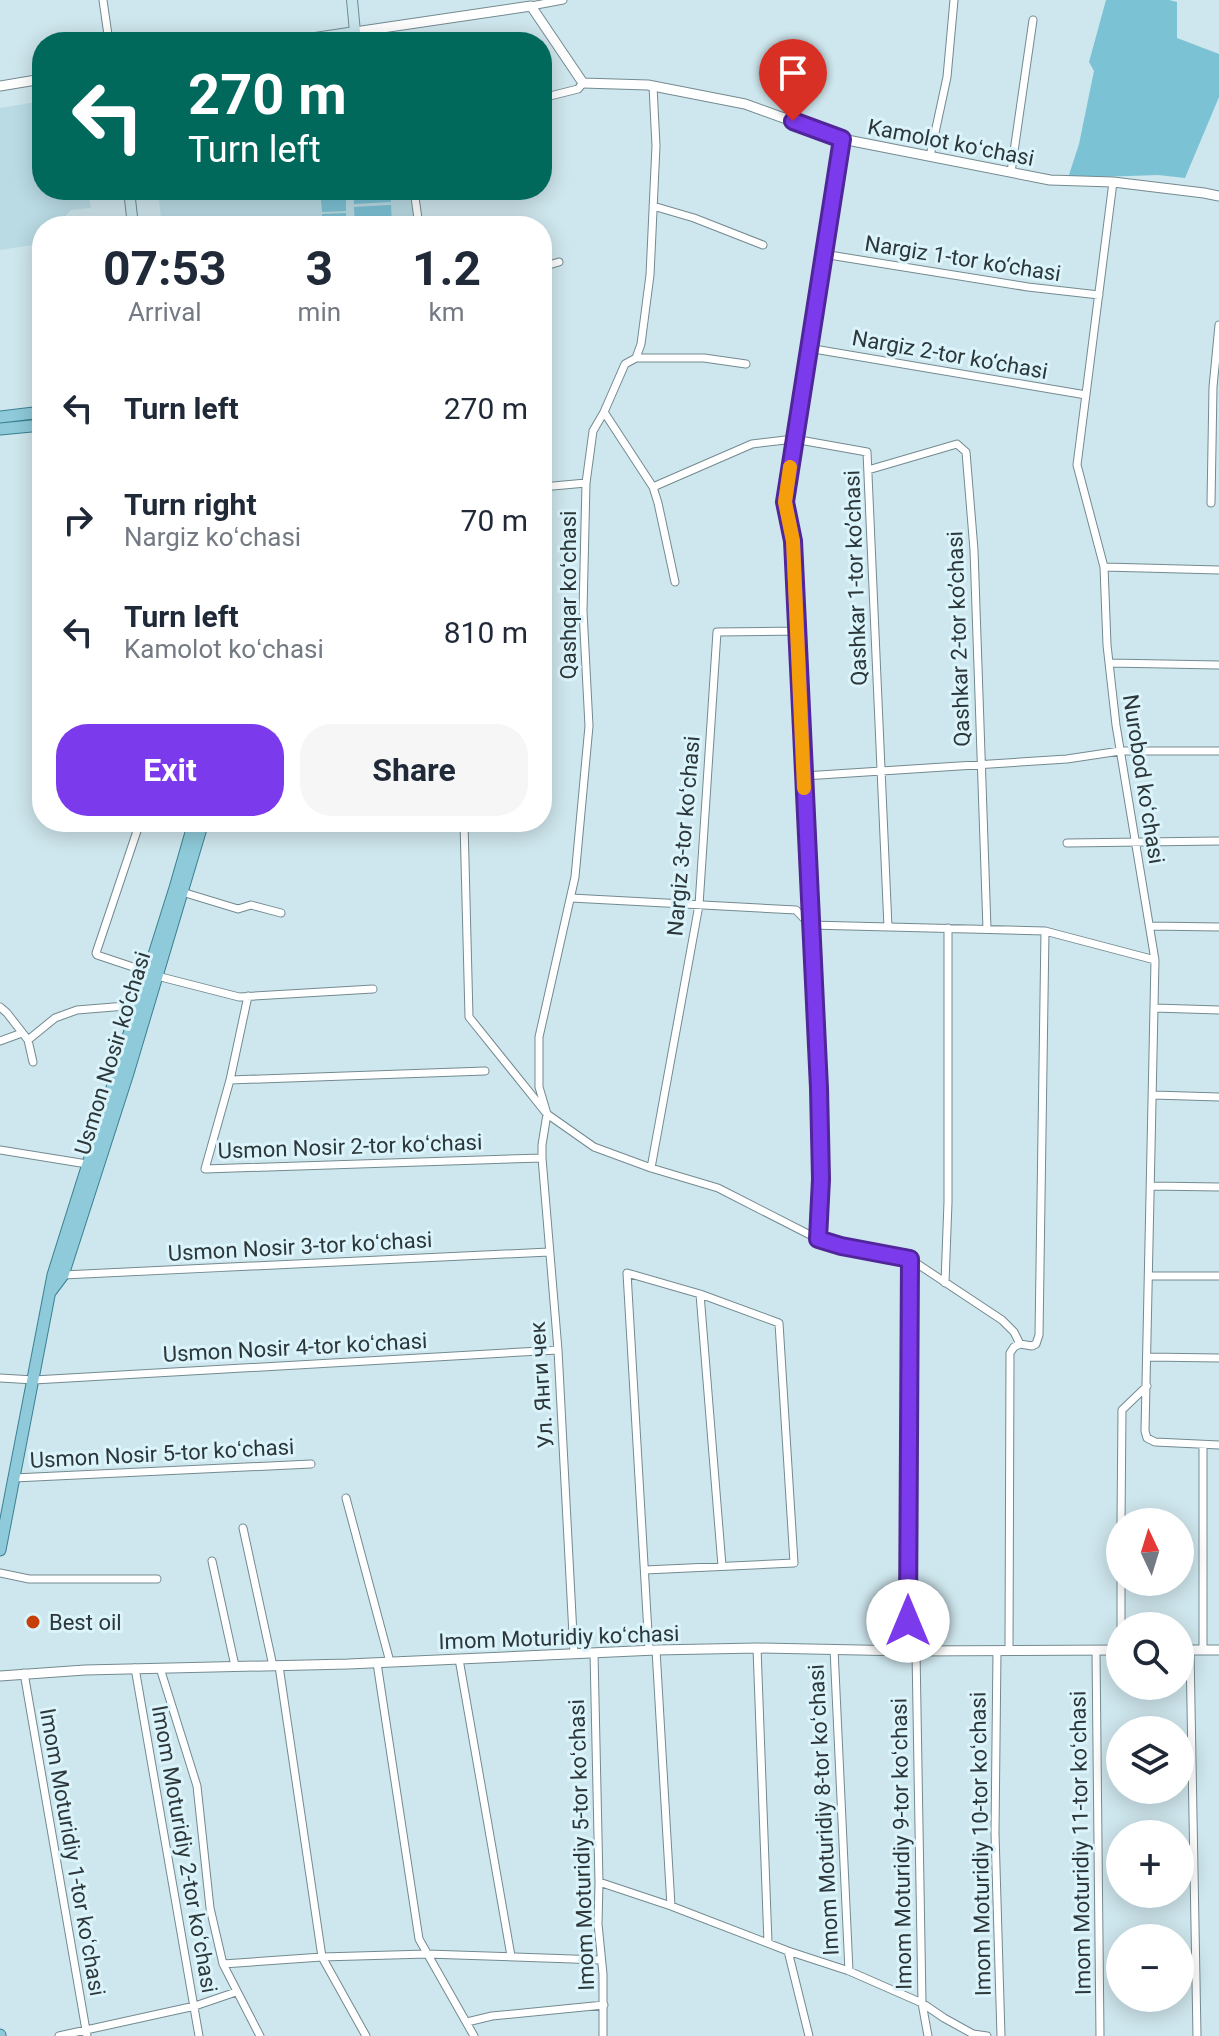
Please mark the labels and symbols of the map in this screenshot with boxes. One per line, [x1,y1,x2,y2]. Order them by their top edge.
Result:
pin [759,39,827,121]
street label: Kamolot koʻchasi [866,114,1036,171]
street label: Nargiz 1-tor ko‘chasi [863,231,1063,286]
street label: Nargiz 2-tor ko‘chasi [850,325,1050,384]
street label: Qashkar 1-tor koʼchasi [839,470,872,686]
street label: Qashqar koʻchasi [556,511,581,679]
street label: Qashkar 2-tor koʼchasi [942,531,975,747]
street label: Nurobod koʻchasi [1118,693,1169,866]
street label: Nargiz 3-tor koʻchasi [662,735,705,937]
street label: Usmon Nosir ko‘chasi [70,948,155,1158]
street label: Usmon Nosir 2-tor koʻchasi [217,1129,483,1164]
street label: Usmon Nosir 3-tor koʻchasi [167,1227,433,1266]
street label: Ул. Янги чек [525,1321,558,1449]
street label: Usmon Nosir 4-tor koʻchasi [162,1328,428,1367]
street label: Usmon Nosir 5-tor koʻchasi [29,1434,295,1473]
north arrow [1106,1508,1194,1596]
position arrow [866,1579,950,1663]
place label: Best oil [49,1610,122,1635]
marker: Best oil [24,1613,42,1631]
street label: Imom Moturidiy koʻchasi [438,1621,680,1654]
street label: Imom Moturidiy 8-tor koʻchasi [803,1664,844,1956]
street label: Imom Moturidiy 11-tor koʻchasi [1065,1691,1096,1995]
street label: Imom Moturidiy 10-tor koʻchasi [965,1692,996,1996]
street label: Imom Moturidiy 9-tor koʻchasi [886,1698,917,1990]
street label: Imom Moturidiy 5-tor koʻchasi [564,1699,599,1991]
street label: Imom Moturidiy 2-tor koʻchasi [147,1703,222,1995]
street label: Imom Moturidiy 1-tor koʻchasi [35,1706,110,1998]

